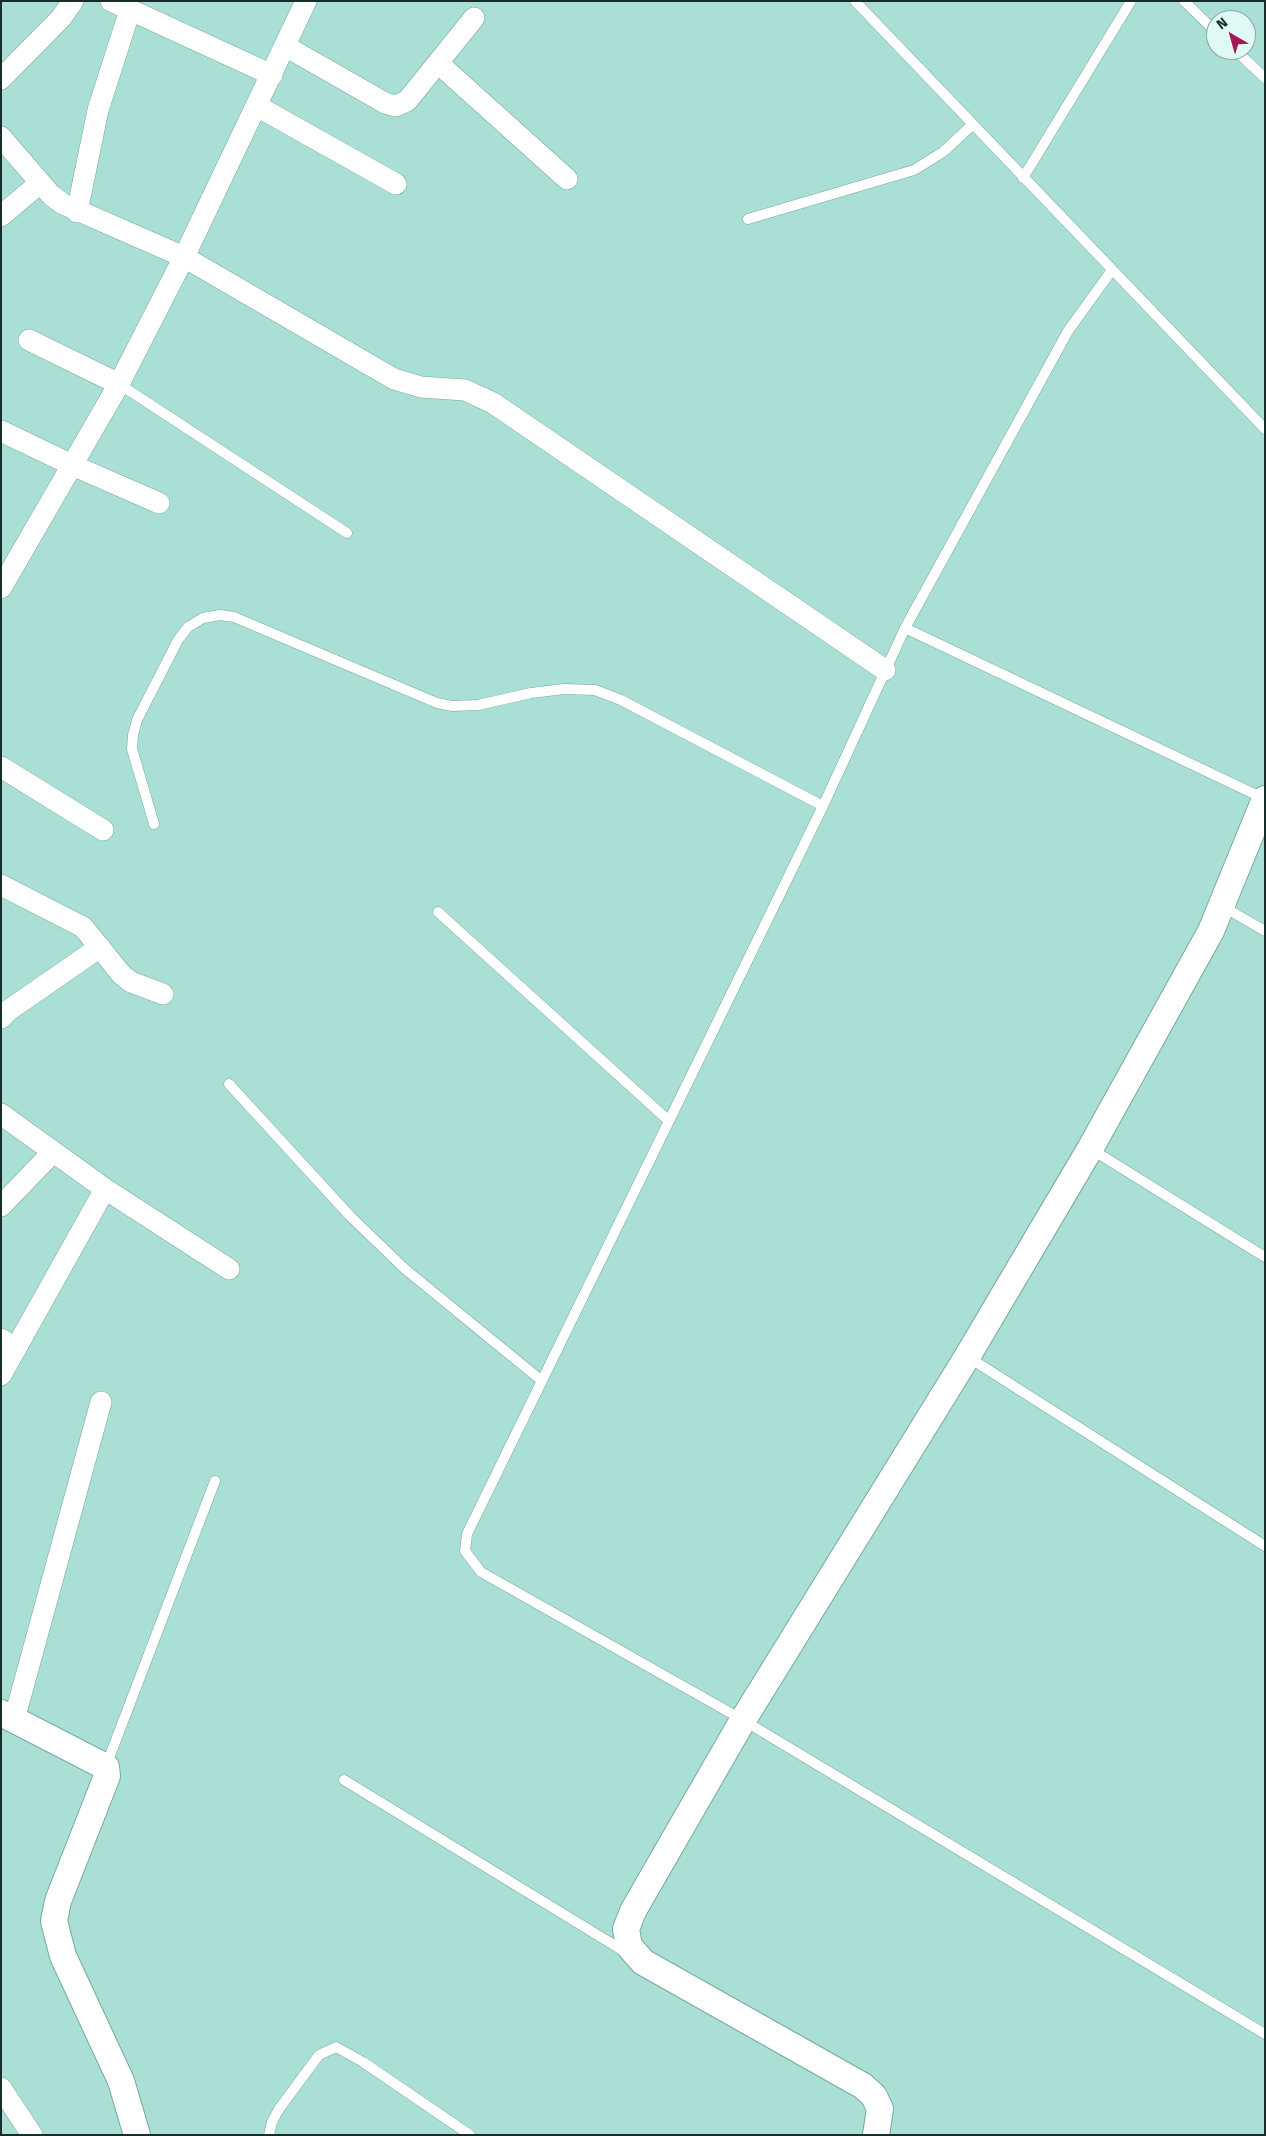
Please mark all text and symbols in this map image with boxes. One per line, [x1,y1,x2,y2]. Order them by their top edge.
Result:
north arrow [1206,10,1256,60]
text: N [1213,14,1231,33]

